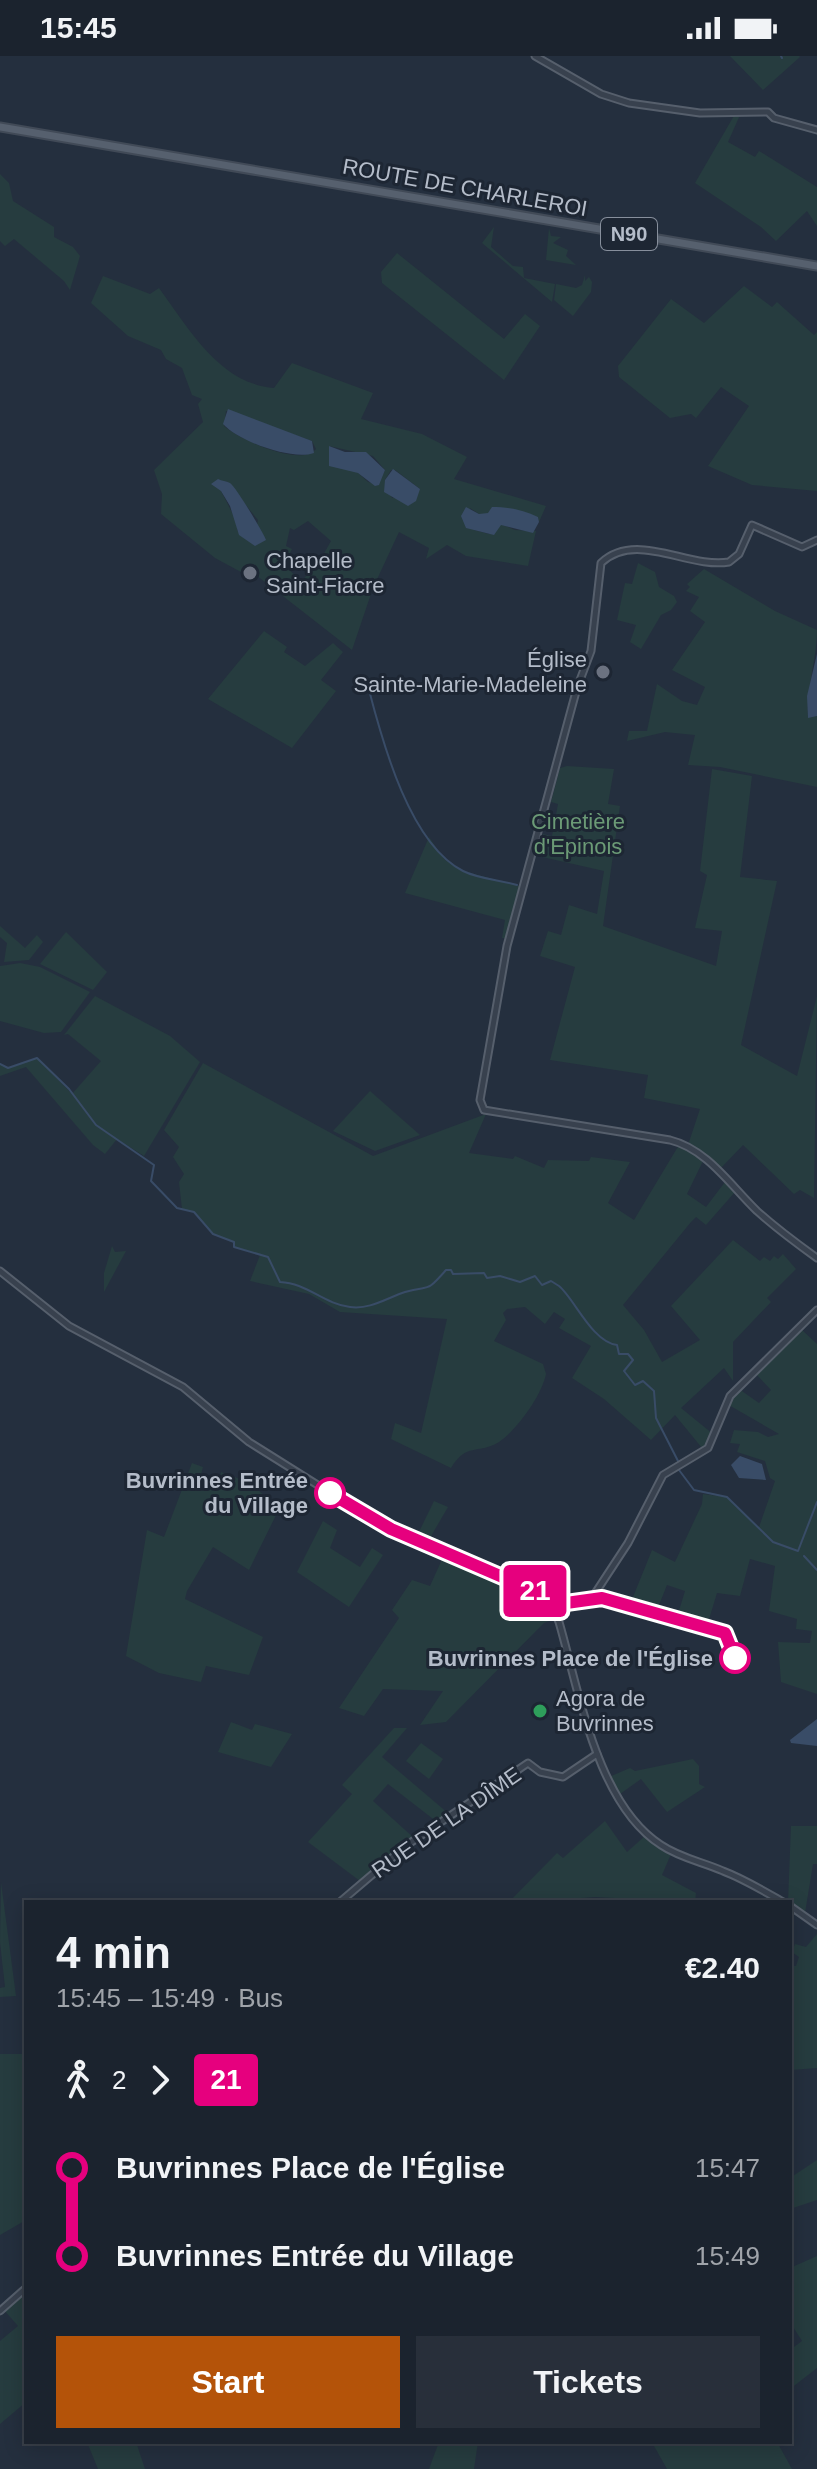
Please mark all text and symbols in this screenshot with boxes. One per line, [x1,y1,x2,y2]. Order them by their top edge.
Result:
text: 15:45 [40,11,117,44]
street label: ROUTE DE CHARLEROI [341,154,589,221]
road number: N90 [601,218,657,250]
place label: Chapelle Saint-Fiacre [266,548,385,598]
marker: Chapelle Saint-Fiacre [241,564,259,582]
place label: Église Sainte-Marie-Madeleine [353,647,587,697]
marker: Église Sainte-Marie-Madeleine [594,663,612,681]
park label: Cimetière d'Epinois [531,809,625,859]
place label: Buvrinnes Entrée du Village [126,1468,308,1518]
marker: Buvrinnes Entrée du Village [315,1478,345,1508]
line badge: 21 [499,1565,571,1617]
text: 21 [519,1575,551,1606]
marker: Buvrinnes Place de l'Église [720,1643,750,1673]
place label: Buvrinnes Place de l'Église [428,1646,713,1671]
place label: Agora de Buvrinnes [556,1686,654,1736]
marker: Agora de Buvrinnes [531,1702,549,1720]
street label: RUE DE LA DÎME [367,1762,526,1883]
text: 4 min [56,1928,171,1977]
text: €2.40 [685,1951,760,1984]
text: 15:45 – 15:49 · Bus [56,1983,283,2013]
icon: walk [56,2058,100,2102]
icon: forward [138,2058,182,2102]
text: 21 [210,2064,242,2095]
text: 2 [112,2065,126,2095]
text: Buvrinnes Place de l'Église [116,2151,505,2184]
text: 15:47 [695,2153,760,2183]
text: Buvrinnes Entrée du Village [116,2239,514,2272]
text: 15:49 [695,2241,760,2271]
button: Start [56,2336,400,2428]
button: Tickets [416,2336,760,2428]

